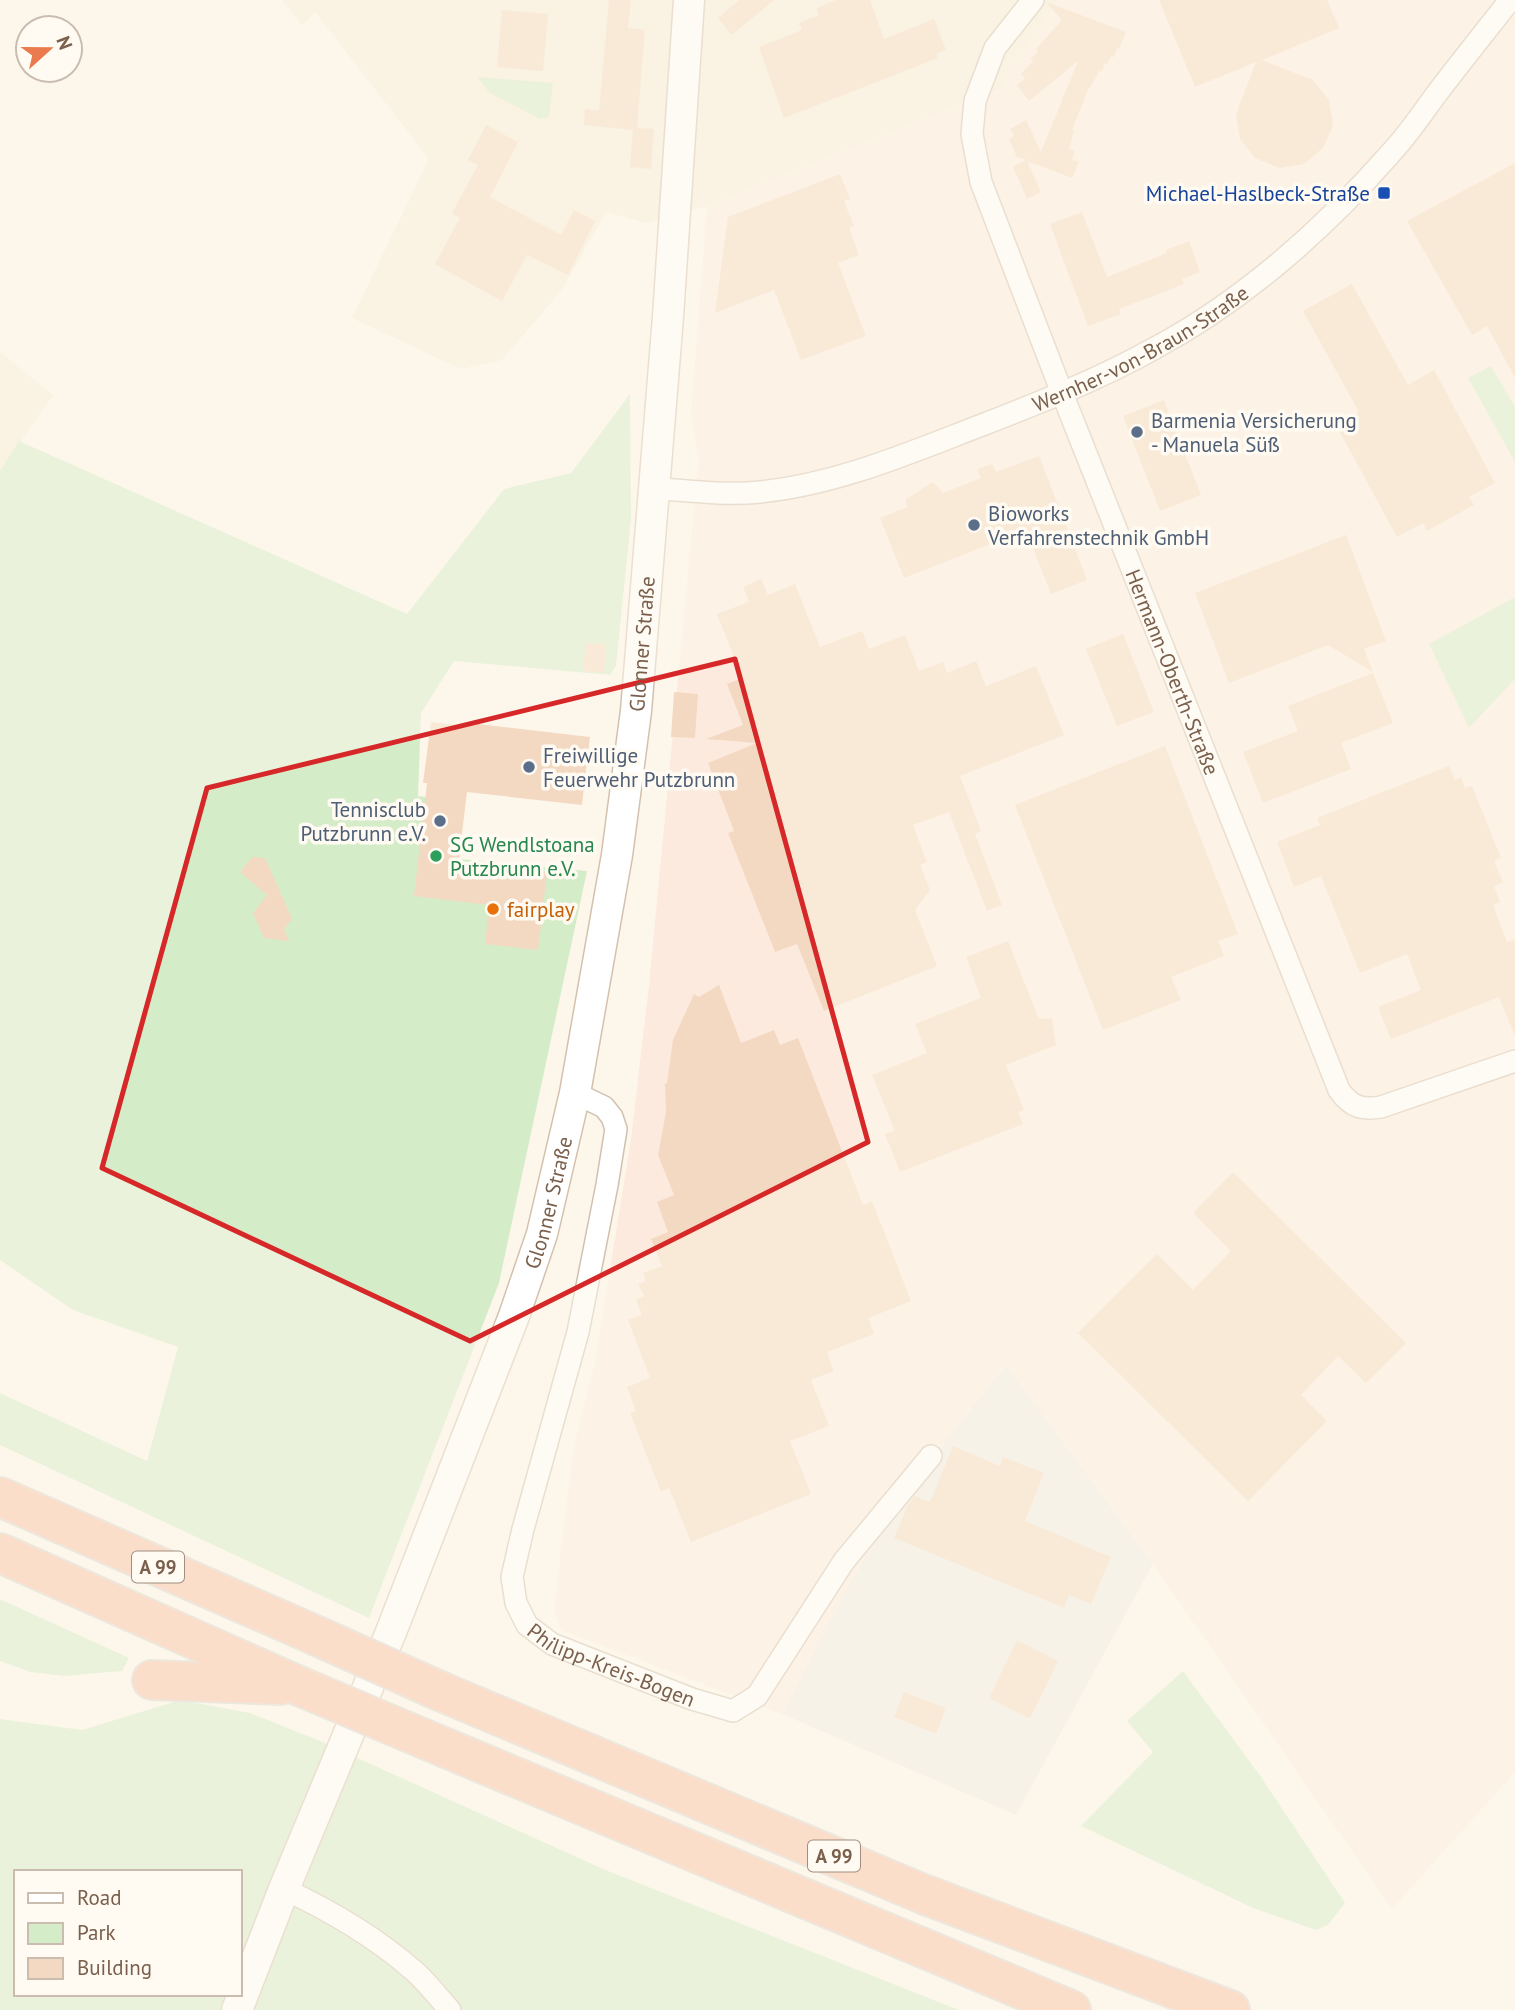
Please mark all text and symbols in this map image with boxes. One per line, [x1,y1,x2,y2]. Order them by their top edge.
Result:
north arrow [14,14,84,84]
text: N [51,33,78,53]
place label: Michael-Haslbeck-Straße [1146,180,1370,207]
marker: Michael-Haslbeck-Straße [1376,185,1392,201]
street label: Wernher-von-Braun-Straße [1028,279,1254,417]
place label: Barmenia Versicherung - Manuela Süß [1151,407,1357,458]
marker: Barmenia Versicherung - Manuela Süß [1129,424,1145,440]
place label: Bioworks Verfahrenstechnik GmbH [987,500,1209,551]
marker: Bioworks Verfahrenstechnik GmbH [966,517,982,533]
street label: Hermann-Oberth-Straße [1120,565,1226,779]
street label: Glonner Straße [623,575,660,713]
place label: Freiwillige Feuerwehr Putzbrunn [543,742,735,793]
marker: Freiwillige Feuerwehr Putzbrunn [521,759,537,775]
place label: Tennisclub Putzbrunn e.V. [300,796,426,847]
marker: Tennisclub Putzbrunn e.V. [432,813,448,829]
place label: SG Wendlstoana Putzbrunn e.V. [450,831,595,882]
marker: SG Wendlstoana Putzbrunn e.V. [428,848,444,864]
place label: fairplay [507,896,575,923]
marker: fairplay [485,901,501,917]
street label: Glonner Straße [518,1134,578,1272]
road number: A 99 [132,1552,184,1582]
street label: Philipp-Kreis-Bogen [522,1617,699,1712]
road number: A 99 [808,1840,860,1872]
legend [14,1870,242,1996]
text: Road [77,1884,121,1911]
text: Park [77,1919,116,1946]
text: Building [77,1954,152,1981]

